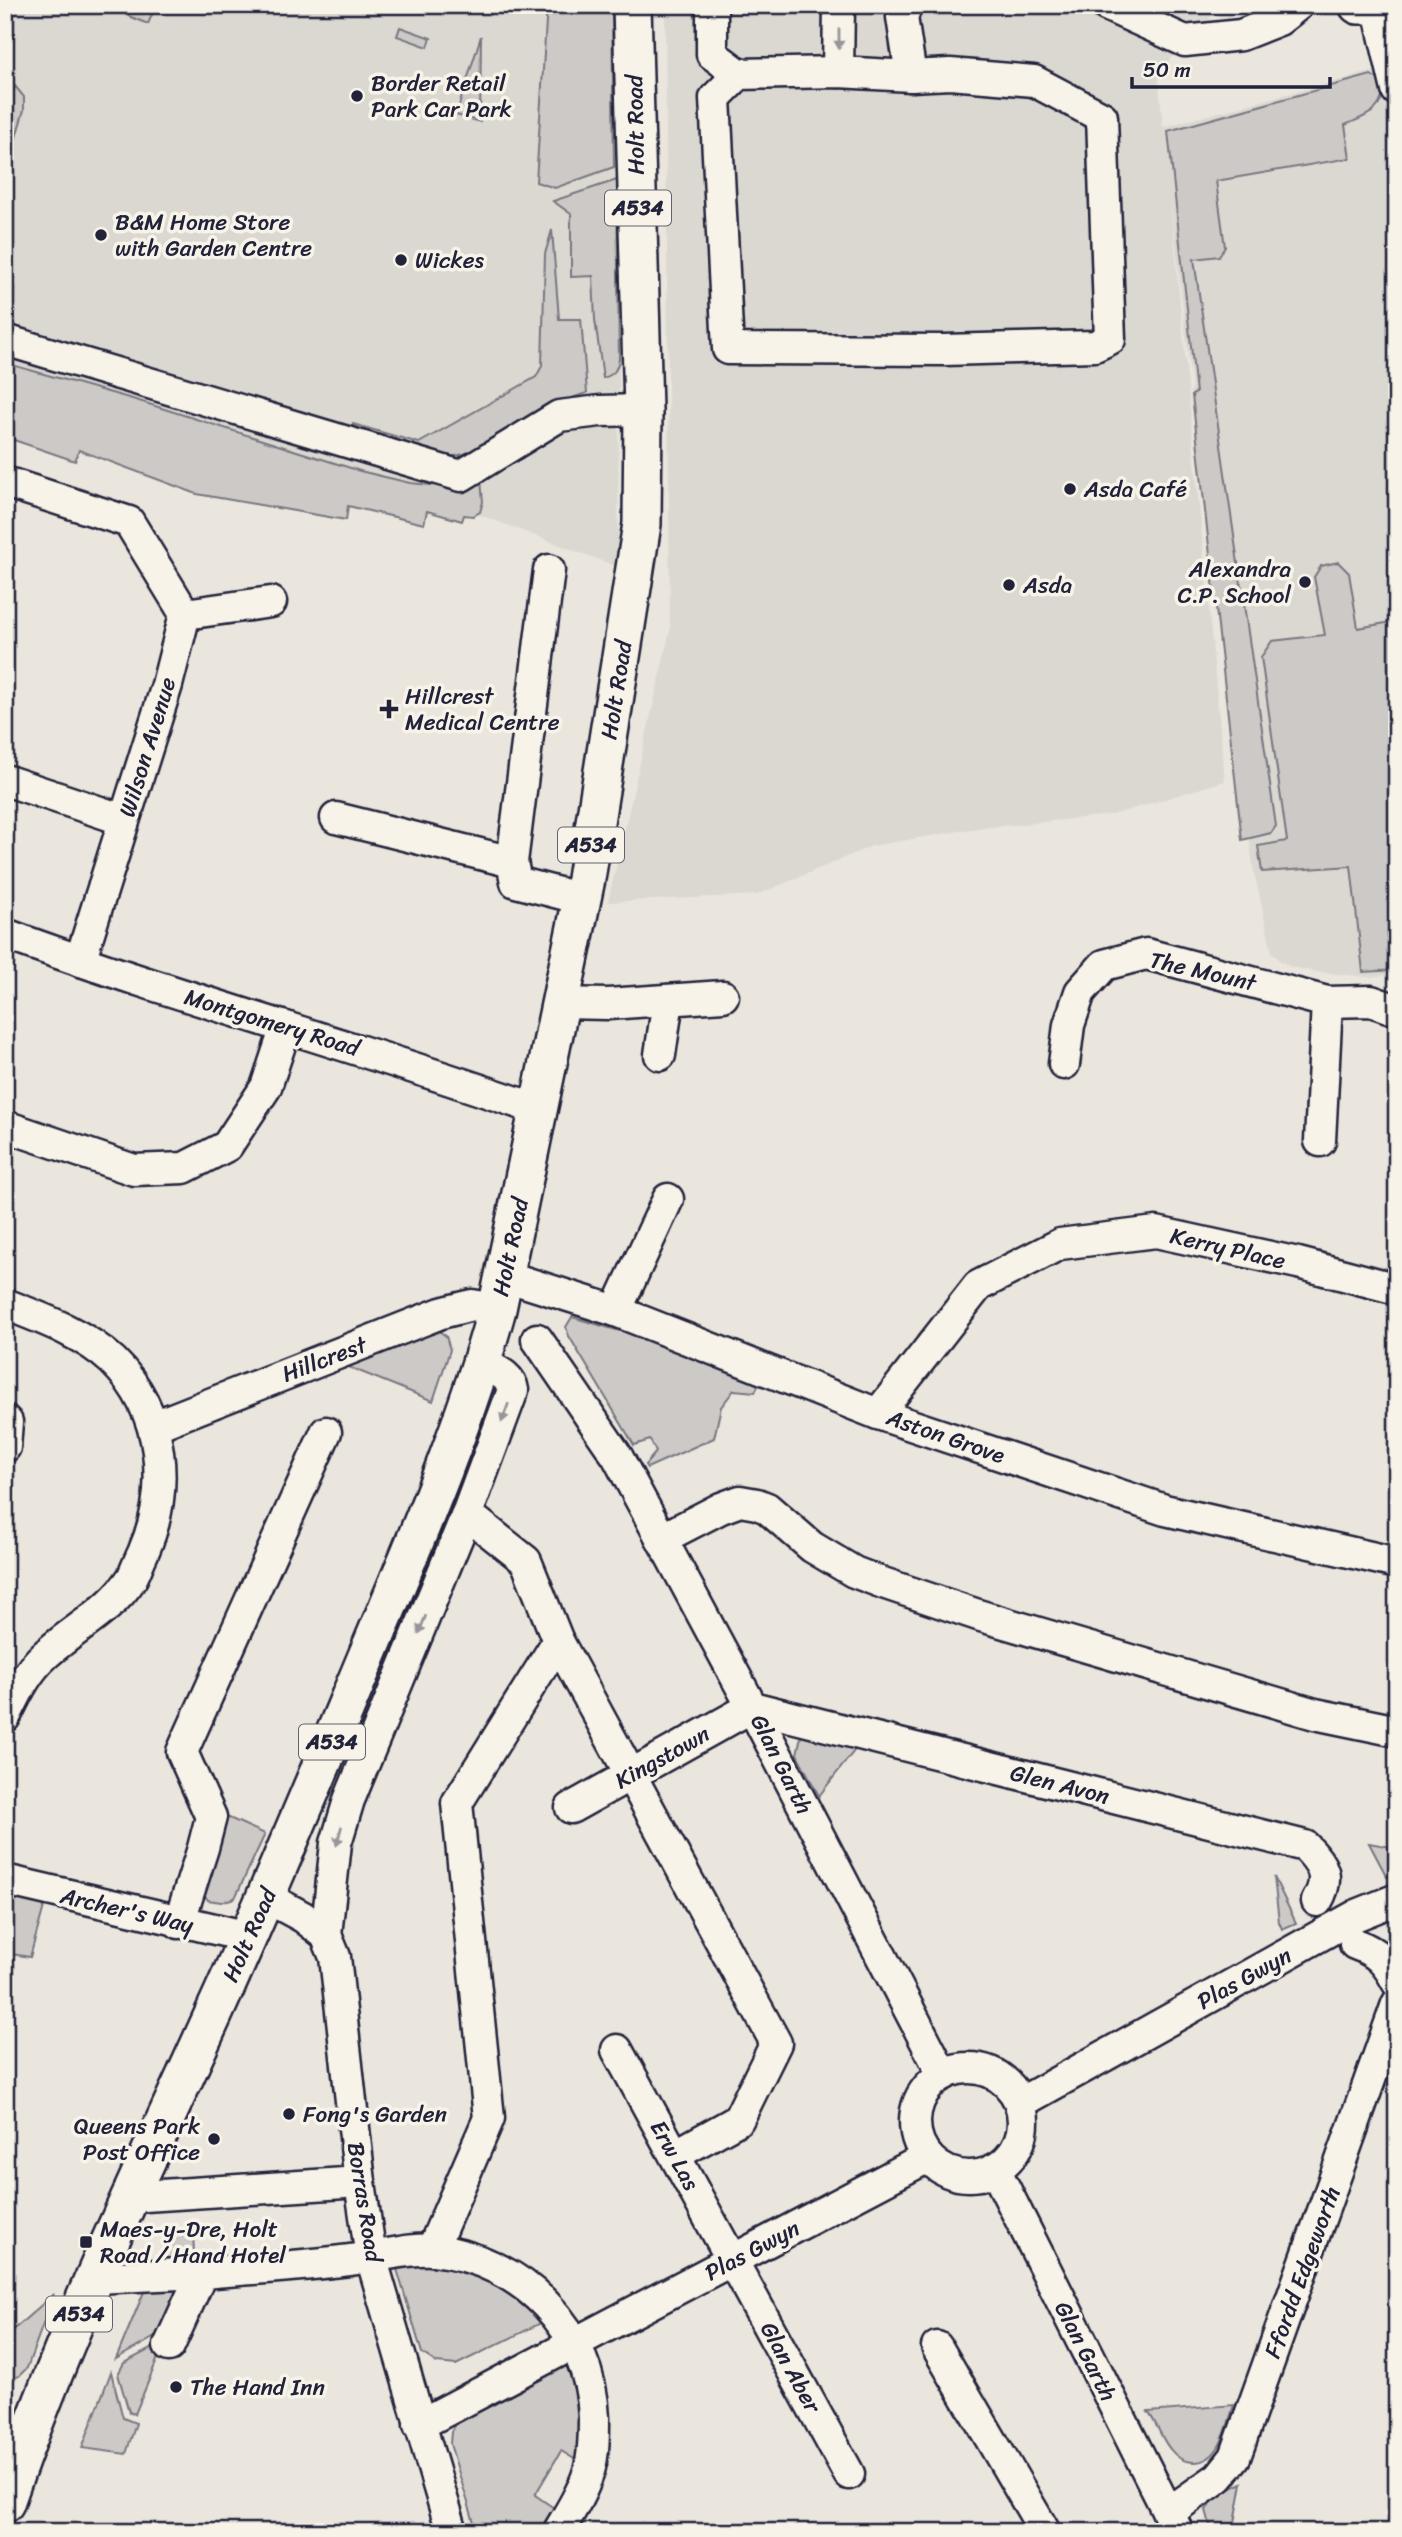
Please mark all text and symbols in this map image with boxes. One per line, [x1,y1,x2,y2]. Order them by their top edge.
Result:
one-way arrow [833,28,845,50]
scale bar [1132,46,1330,90]
text: 50 m [1143,51,1191,89]
place label: Border Retail Park Car Park [371,63,512,130]
street label: Holt Road [614,73,657,175]
marker: Border Retail Park Car Park [349,88,365,104]
road number: A534 [605,190,671,226]
place label: B&M Home Store with Garden Centre [115,202,312,269]
marker: B&M Home Store with Garden Centre [93,227,109,243]
place label: Wickes [415,240,485,281]
marker: Wickes [393,252,409,268]
place label: Asda Café [1083,469,1187,510]
marker: Asda Café [1062,481,1078,497]
place label: Alexandra C.P. School [1178,549,1291,616]
place label: Asda [1022,565,1072,606]
marker: Alexandra C.P. School [1297,574,1313,590]
marker: Asda [1001,577,1017,593]
street label: Holt Road [588,636,645,743]
street label: Wilson Avenue [107,672,188,822]
place label: Hillcrest Medical Centre [405,676,560,743]
marker: Hillcrest Medical Centre [379,699,399,719]
road number: A534 [558,828,624,862]
street label: The Mount [1146,939,1262,1004]
street label: Montgomery Road [179,976,366,1069]
street label: Holt Road [480,1192,541,1300]
street label: Kerry Place [1166,1215,1290,1282]
street label: Hillcrest [276,1324,374,1394]
street label: Aston Grove [880,1397,1011,1476]
one-way arrow [499,1402,510,1423]
one-way arrow [416,1614,427,1635]
street label: Glan Garth [739,1707,824,1822]
street label: Kingstown [607,1714,718,1801]
road number: A534 [299,1724,365,1760]
street label: Glen Avon [1006,1752,1114,1817]
one-way arrow [333,1825,344,1847]
street label: Archer's Way [55,1875,198,1946]
street label: Holt Road [210,1880,289,1989]
street label: Plas Gwyn [1189,1935,1299,2021]
place label: Fong's Garden [303,2094,448,2135]
place label: Queens Park Post Office [74,2106,201,2173]
marker: Fong's Garden [281,2106,297,2122]
street label: Erw Las [638,2112,711,2199]
marker: Queens Park Post Office [206,2131,222,2147]
street label: Borras Road [335,2139,395,2267]
street label: Ffordd Edgeworth [1252,2180,1353,2364]
street label: Plas Gwyn [697,2208,807,2293]
place label: Maes-y-Dre, Holt Road / Hand Hotel [100,2209,286,2276]
marker: Maes-y-Dre, Holt Road / Hand Hotel [78,2234,94,2250]
street label: Glan Garth [1043,2294,1128,2409]
road number: A534 [46,2296,112,2332]
street label: Glan Aber [749,2314,833,2422]
place label: The Hand Inn [190,2367,325,2408]
marker: The Hand Inn [168,2379,184,2395]

